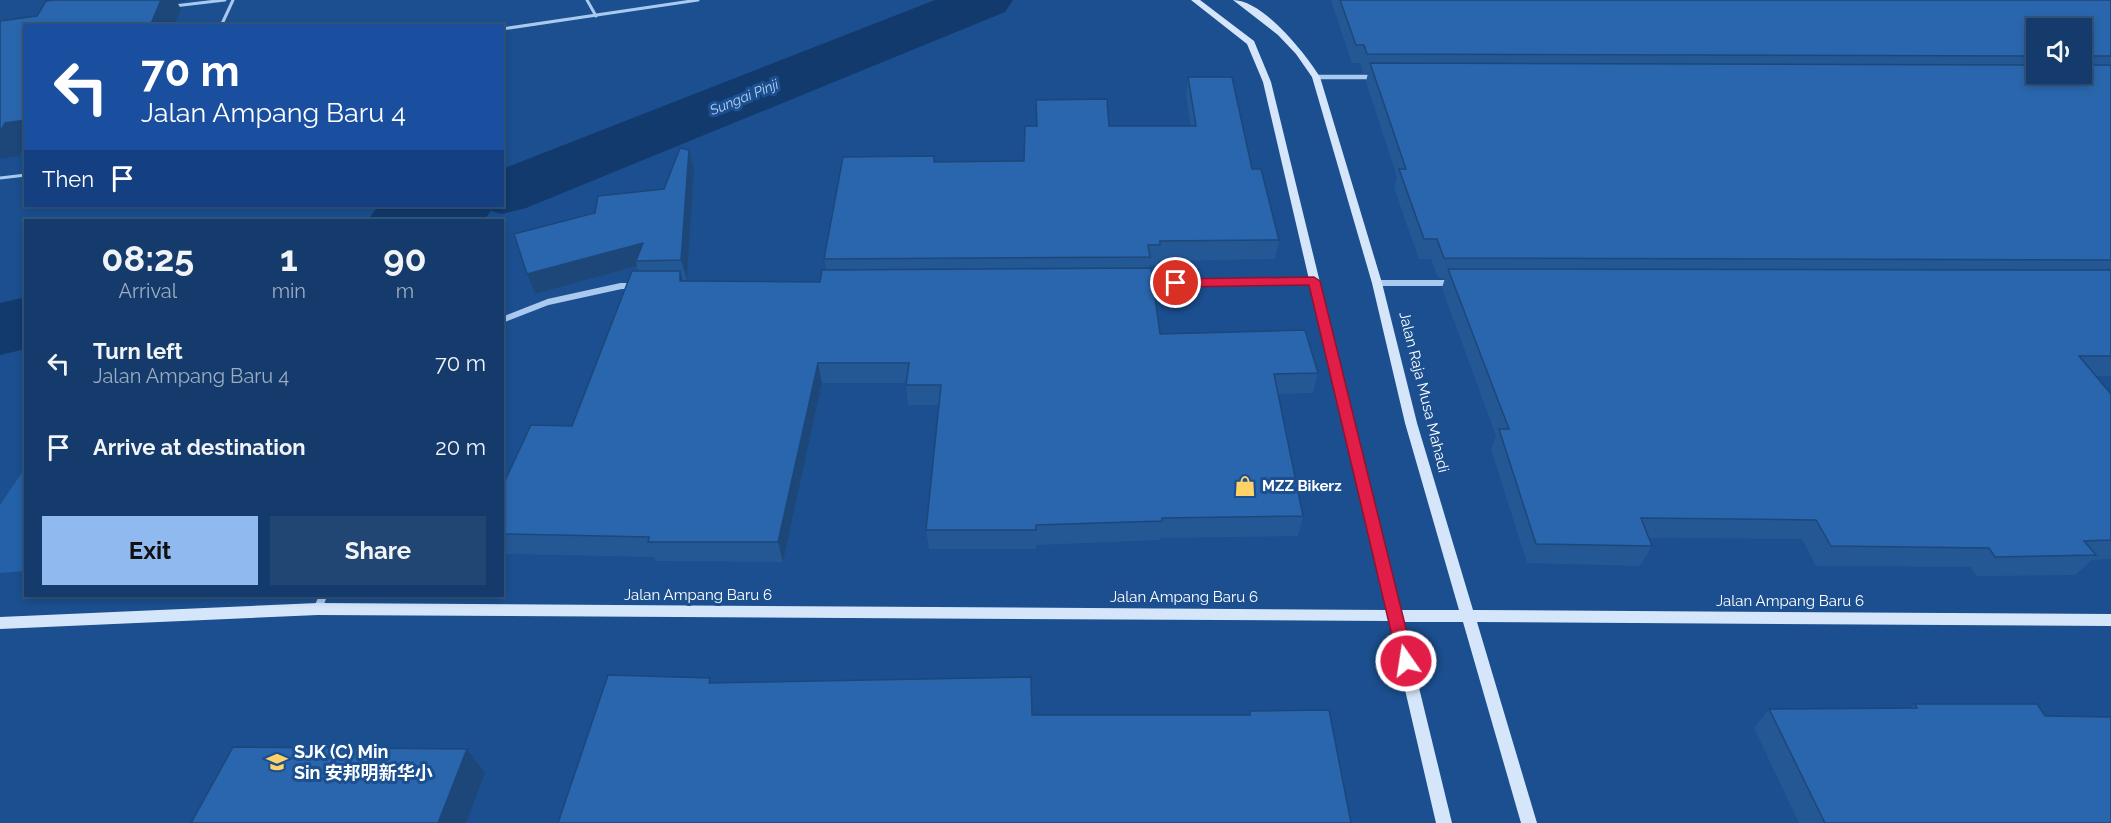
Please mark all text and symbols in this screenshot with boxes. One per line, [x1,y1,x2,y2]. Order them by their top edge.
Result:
map controls [2026,18,2092,84]
button: sound [2026,18,2092,84]
text: 70 m [141,47,240,96]
icon: left [42,48,120,126]
water label: Sungai Pinji [707,76,781,118]
text: Jalan Ampang Baru 4 [141,97,406,128]
icon: arrive [106,162,139,195]
text: Then [42,166,94,192]
text: 08:25 [101,237,194,279]
text: 1 [280,237,298,279]
text: 90 [383,237,427,279]
pin [1150,257,1201,308]
icon: arrive [1159,266,1192,299]
text: Arrival [118,279,177,303]
text: min [272,279,306,303]
text: m [396,279,414,303]
street label: Jalan Raja Musa Mahadi [1395,310,1453,474]
text: Turn left [93,338,183,364]
icon: left [42,347,75,380]
text: 70 m [435,350,486,376]
text: Jalan Ampang Baru 4 [93,364,289,388]
icon: arrive [42,431,75,464]
text: Arrive at destination [93,434,306,460]
text: 20 m [435,434,486,460]
shop icon: MZZ Bikerz [1233,474,1257,498]
place label: MZZ Bikerz [1262,477,1342,495]
button: Exit [42,516,258,585]
button: Share [270,516,486,585]
street label: Jalan Ampang Baru 6 [624,586,772,604]
street label: Jalan Ampang Baru 6 [1110,588,1258,606]
street label: Jalan Ampang Baru 6 [1716,592,1864,610]
position arrow [1374,629,1438,693]
place label: SJK (C) Min Sin 安邦明新华小 [294,741,433,783]
school or university icon: SJK (C) Min Sin 安邦明新华小 [265,750,289,774]

